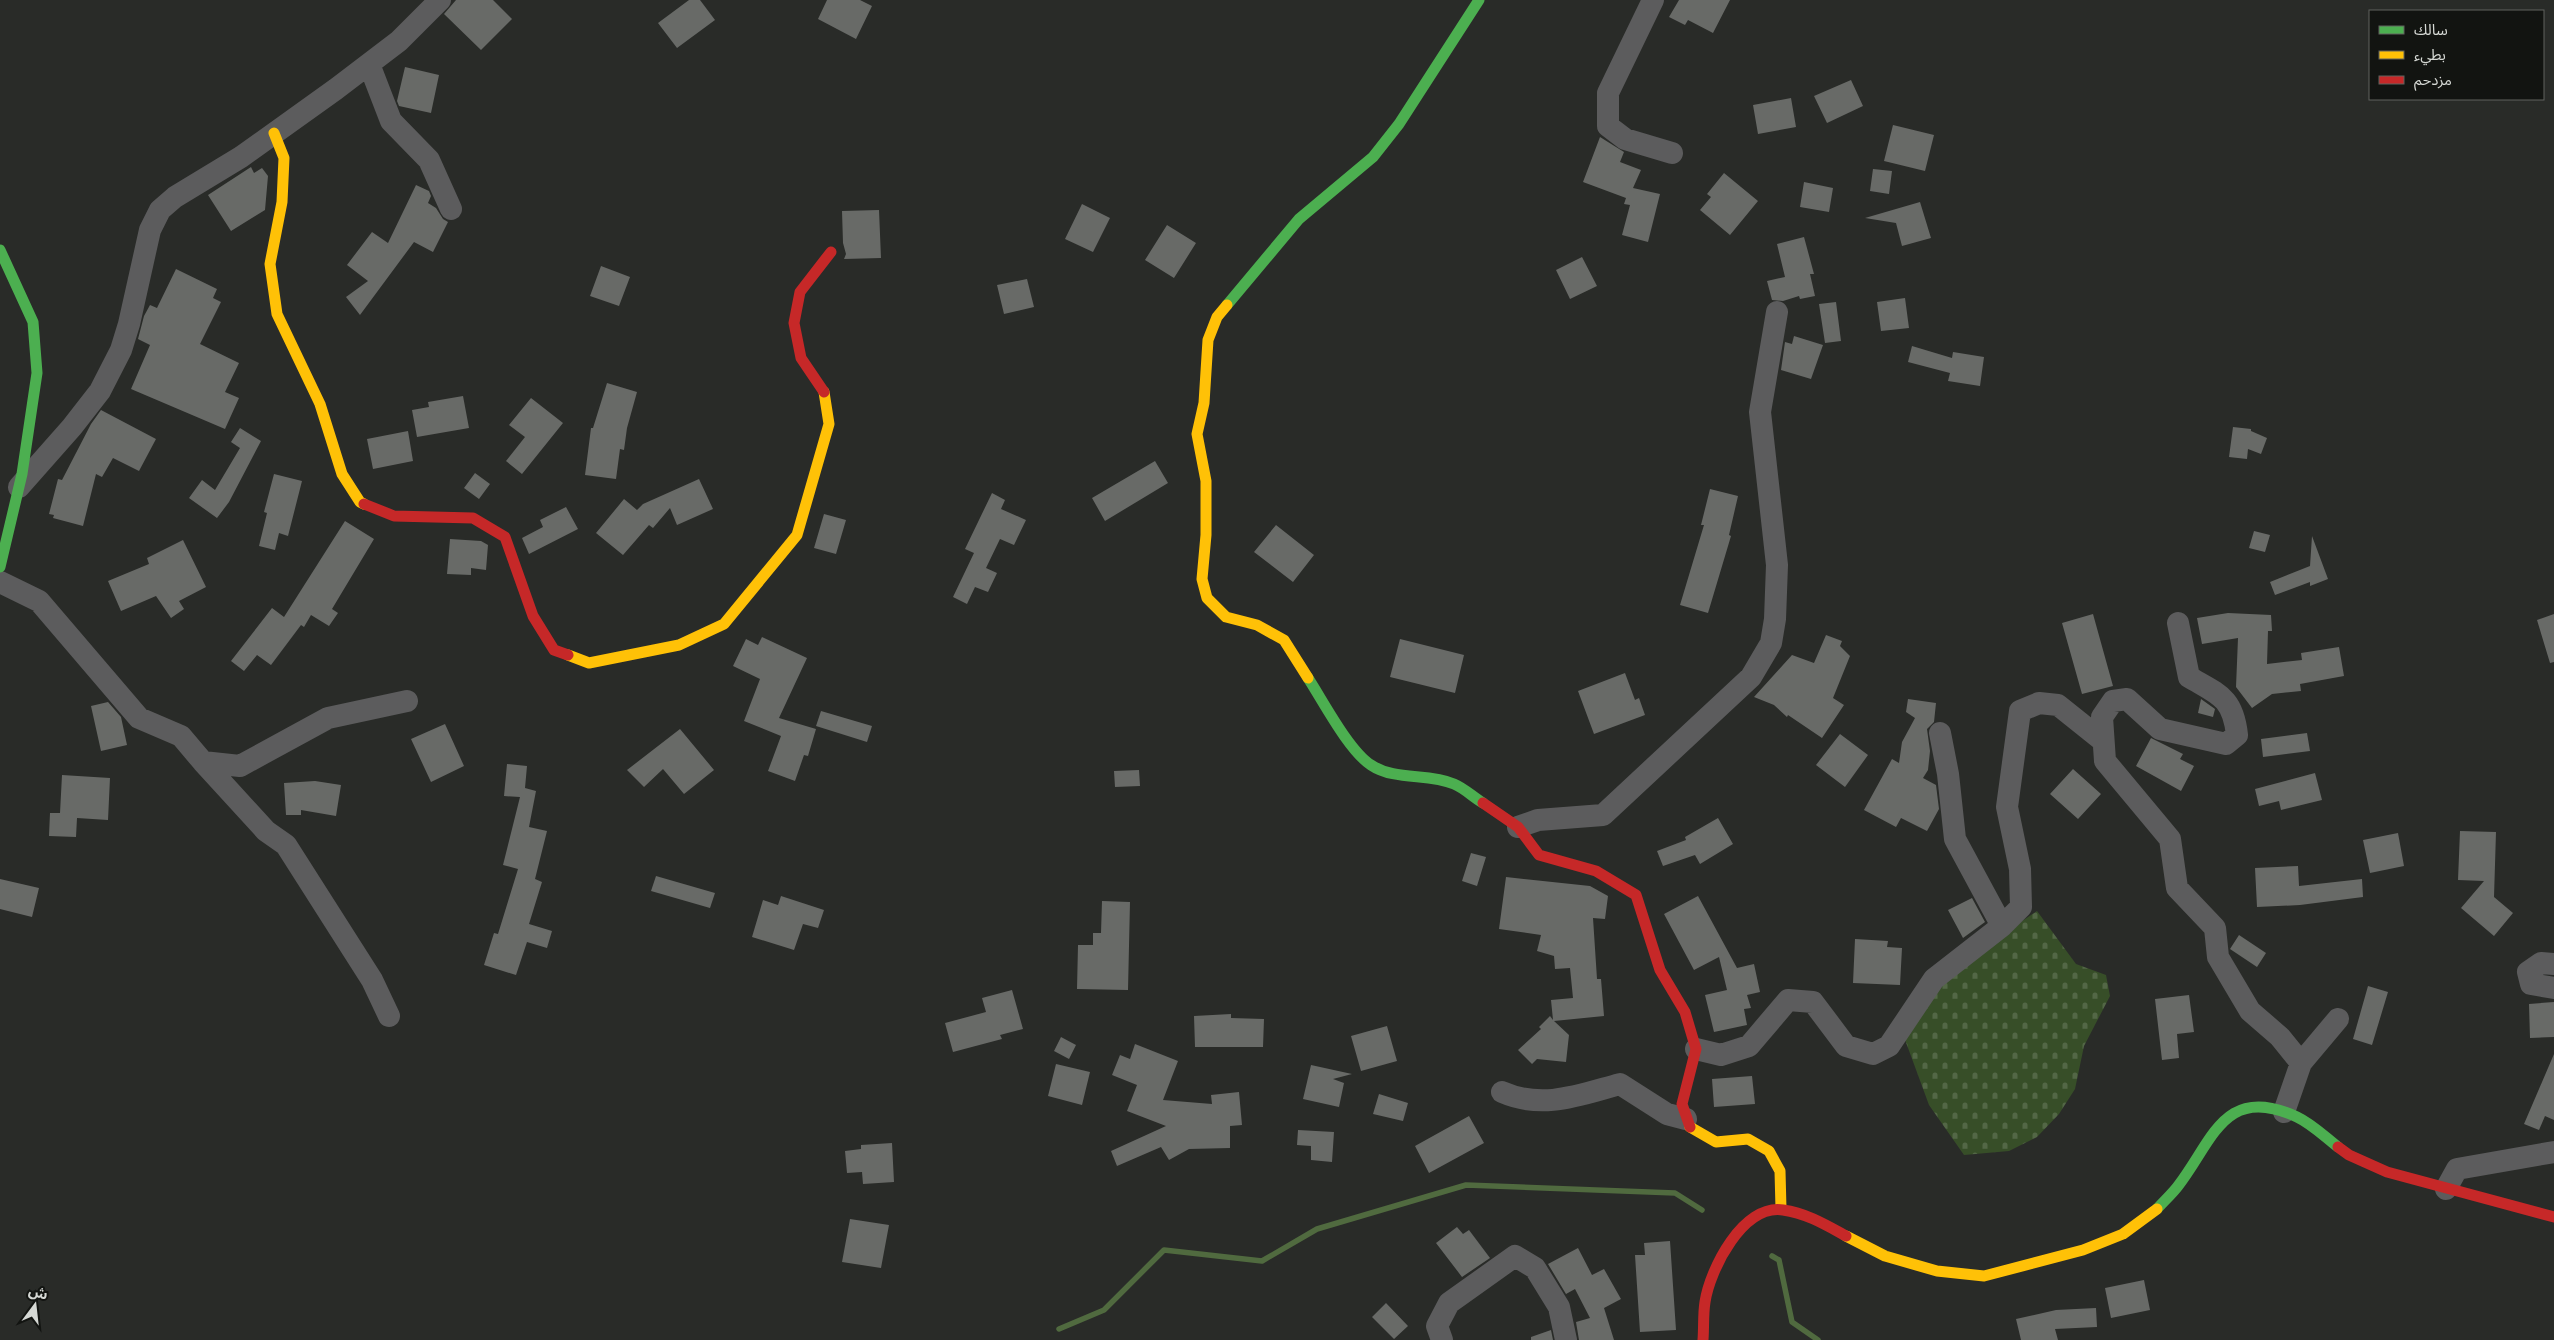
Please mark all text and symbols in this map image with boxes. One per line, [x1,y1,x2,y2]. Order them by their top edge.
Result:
legend [2369,10,2544,100]
text: سالك [2414,20,2448,39]
text: بطيء [2414,45,2446,66]
text: مزدحم [2414,70,2452,91]
north arrow [10,1280,60,1330]
text: ش [27,1281,50,1304]

